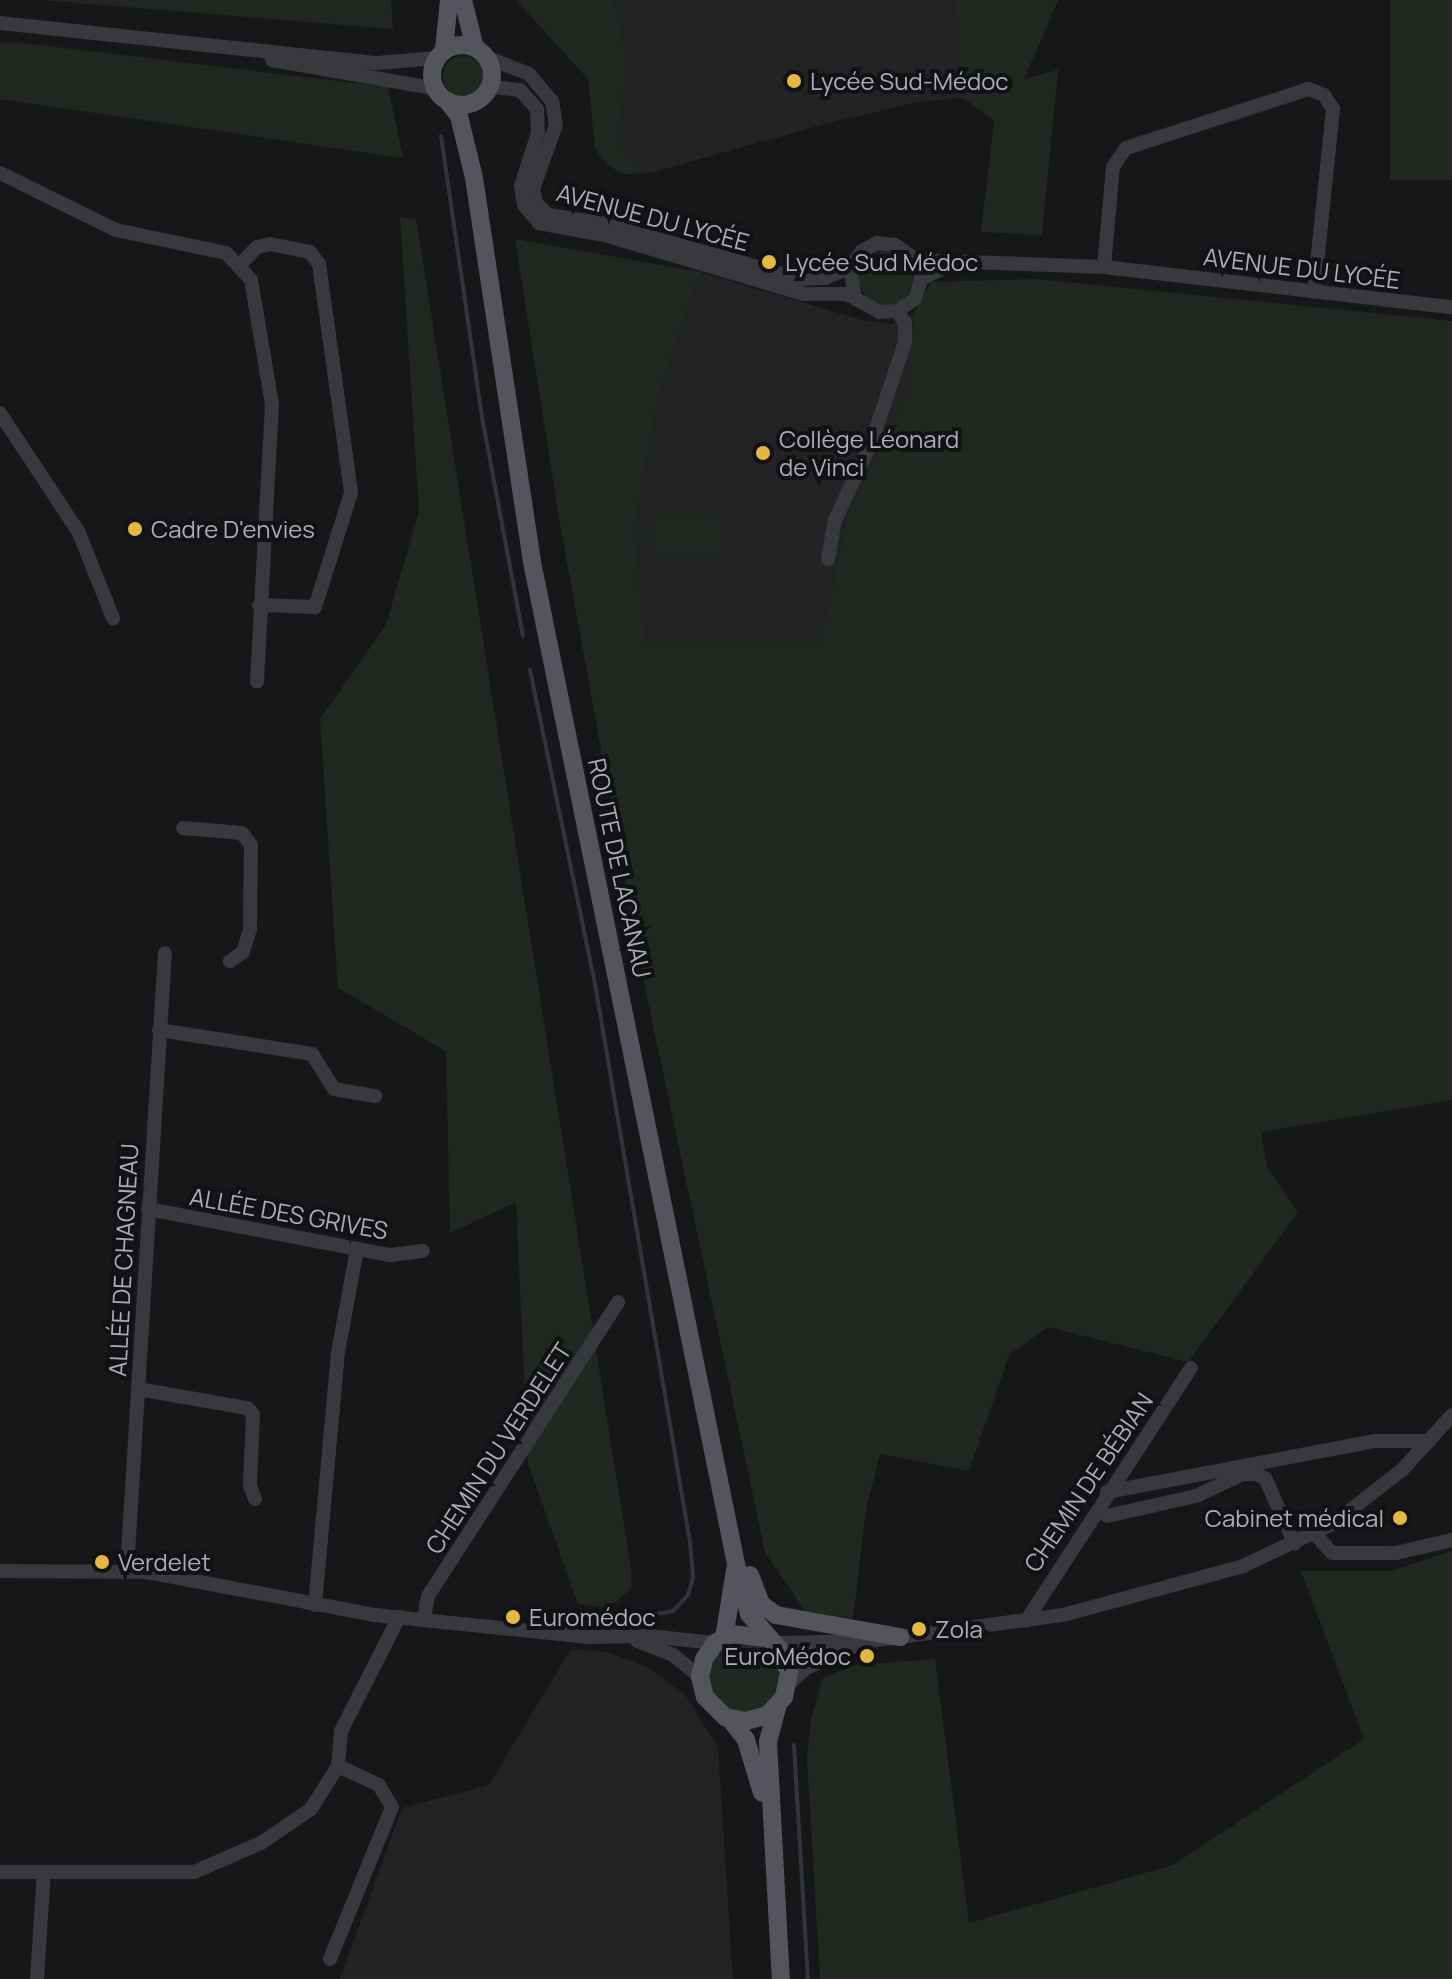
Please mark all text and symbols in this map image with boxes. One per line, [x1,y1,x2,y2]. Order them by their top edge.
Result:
place label: Lycée Sud-Médoc [810,67,1009,95]
marker: Lycée Sud-Médoc [785,72,803,90]
street label: AVENUE DU LYCÉE [554,177,752,257]
street label: AVENUE DU LYCÉE [1202,242,1402,294]
place label: Lycée Sud Médoc [785,248,978,276]
marker: Lycée Sud Médoc [760,253,778,271]
place label: Collège Léonard de Vinci [779,425,959,481]
marker: Collège Léonard de Vinci [754,444,772,462]
place label: Cadre D'envies [151,515,315,543]
marker: Cadre D'envies [126,520,144,538]
street label: ROUTE DE LACANAU [583,756,657,980]
street label: ALLÉE DE CHAGNEAU [103,1143,143,1377]
street label: ALLÉE DES GRIVES [188,1181,390,1245]
street label: CHEMIN DU VERDELET [419,1337,577,1559]
street label: CHEMIN DE BÉBIAN [1018,1387,1158,1577]
place label: Cabinet médical [1205,1504,1384,1532]
marker: Cabinet médical [1391,1509,1409,1527]
place label: Verdelet [118,1548,211,1576]
marker: Verdelet [93,1553,111,1571]
place label: Euromédoc [529,1603,656,1631]
marker: Euromédoc [504,1608,522,1626]
place label: Zola [935,1615,983,1643]
marker: Zola [910,1620,928,1638]
place label: EuroMédoc [725,1642,851,1670]
marker: EuroMédoc [858,1647,876,1665]

